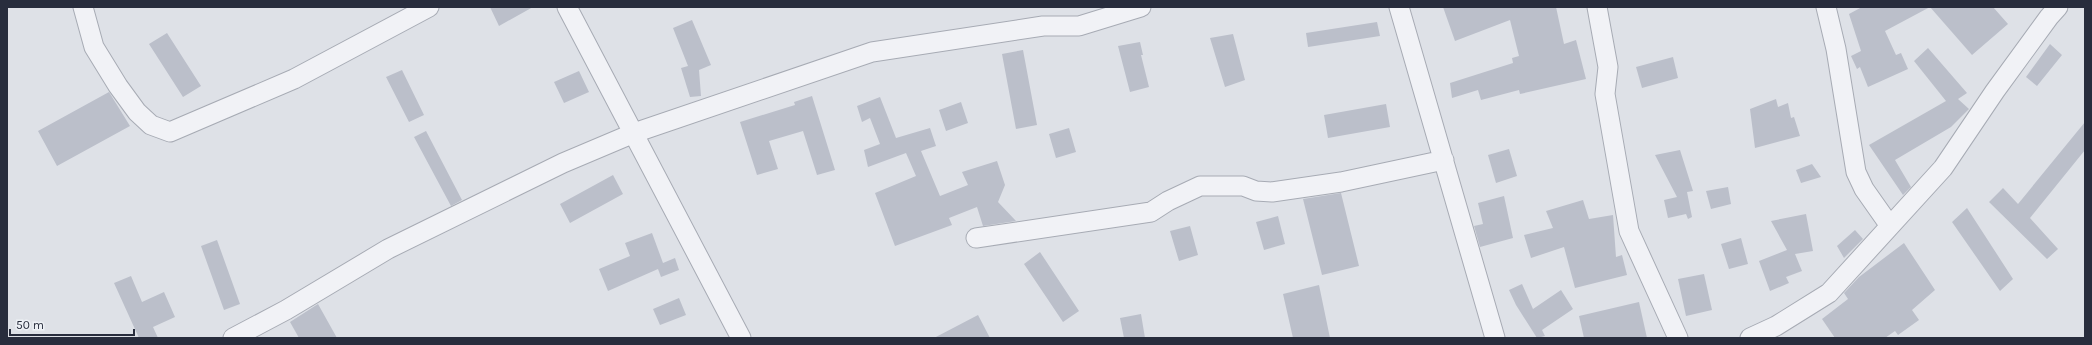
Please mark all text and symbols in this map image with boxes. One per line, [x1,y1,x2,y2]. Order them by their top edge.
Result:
scale bar [10,311,134,337]
text: 50 m [16,318,44,332]

